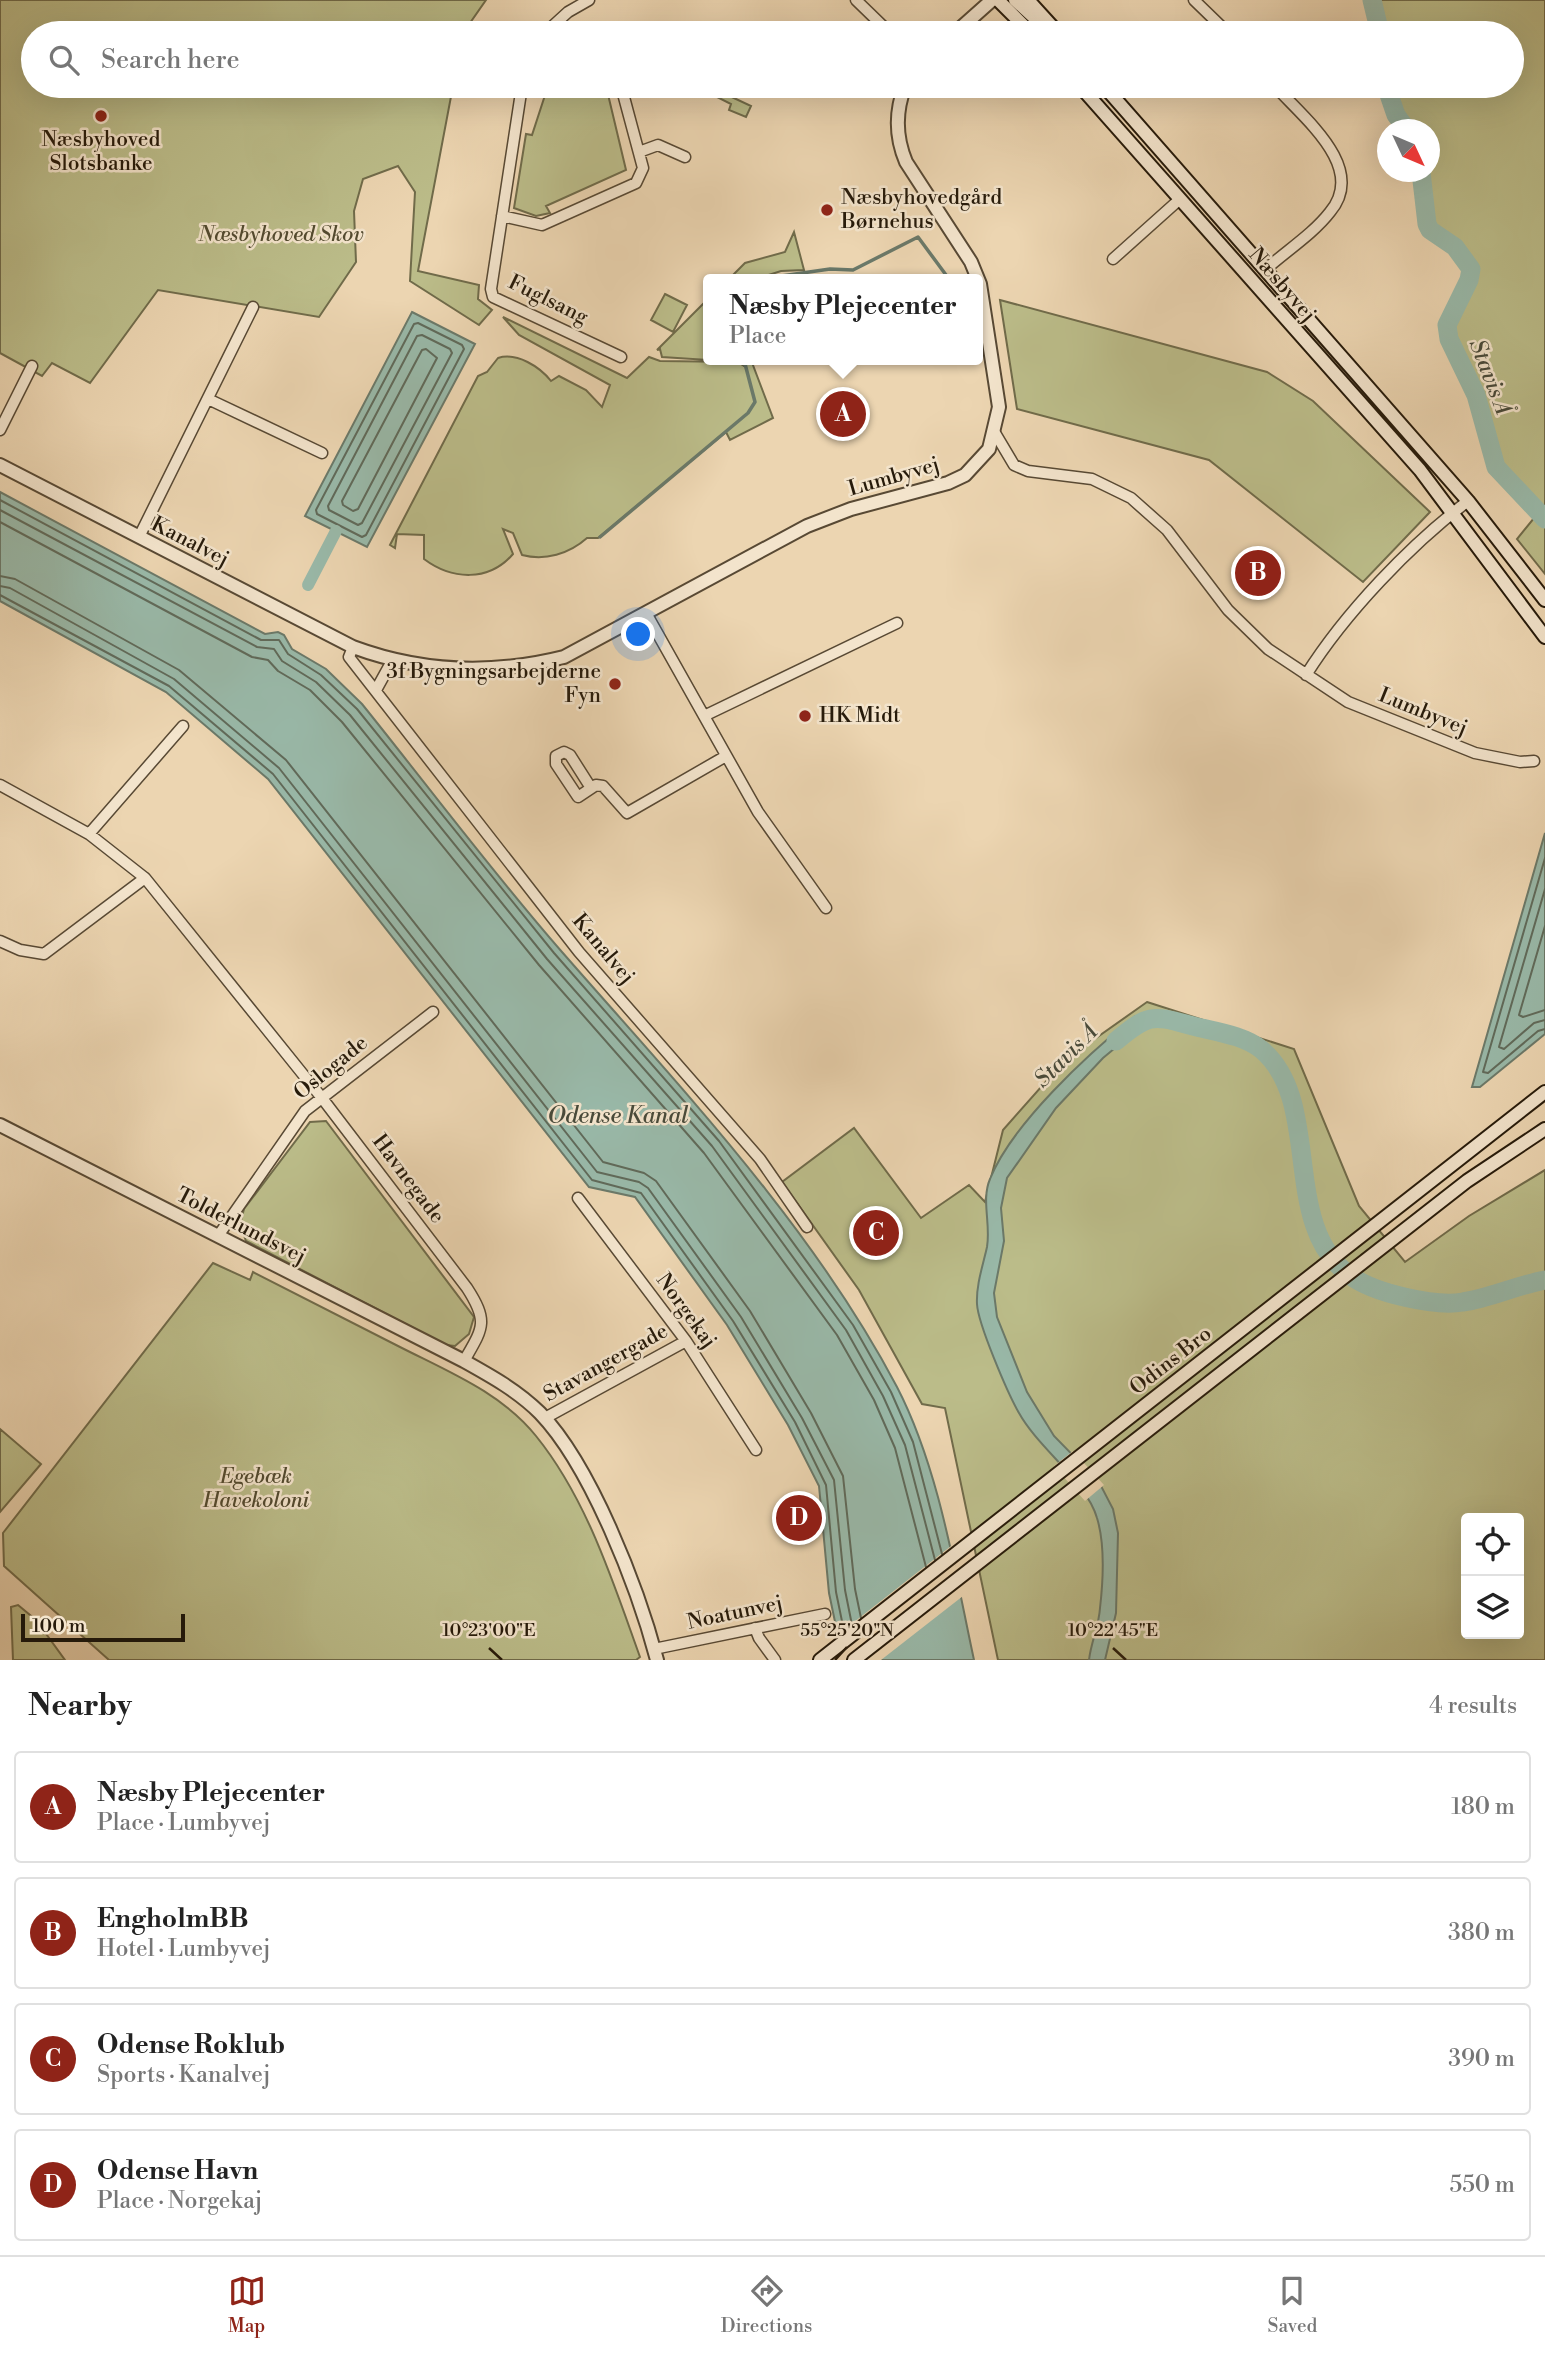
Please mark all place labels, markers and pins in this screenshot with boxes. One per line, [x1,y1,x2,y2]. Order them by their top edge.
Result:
marker: Næsbyhoved Slotsbanke [93,108,109,124]
place label: Næsbyhoved Slotsbanke [42,127,160,177]
place label: Næsbyhovedgård Børnehus [840,185,1002,235]
marker: Næsbyhovedgård Børnehus [819,202,835,218]
pin: A [820,388,866,440]
pin: B [1235,547,1281,599]
place label: 3f Bygningsarbejderne Fyn [386,659,601,709]
marker: 3f Bygningsarbejderne Fyn [607,676,623,692]
place label: HK Midt [819,703,901,729]
marker: HK Midt [797,708,813,724]
pin: C [853,1207,899,1259]
pin: D [776,1492,822,1544]

